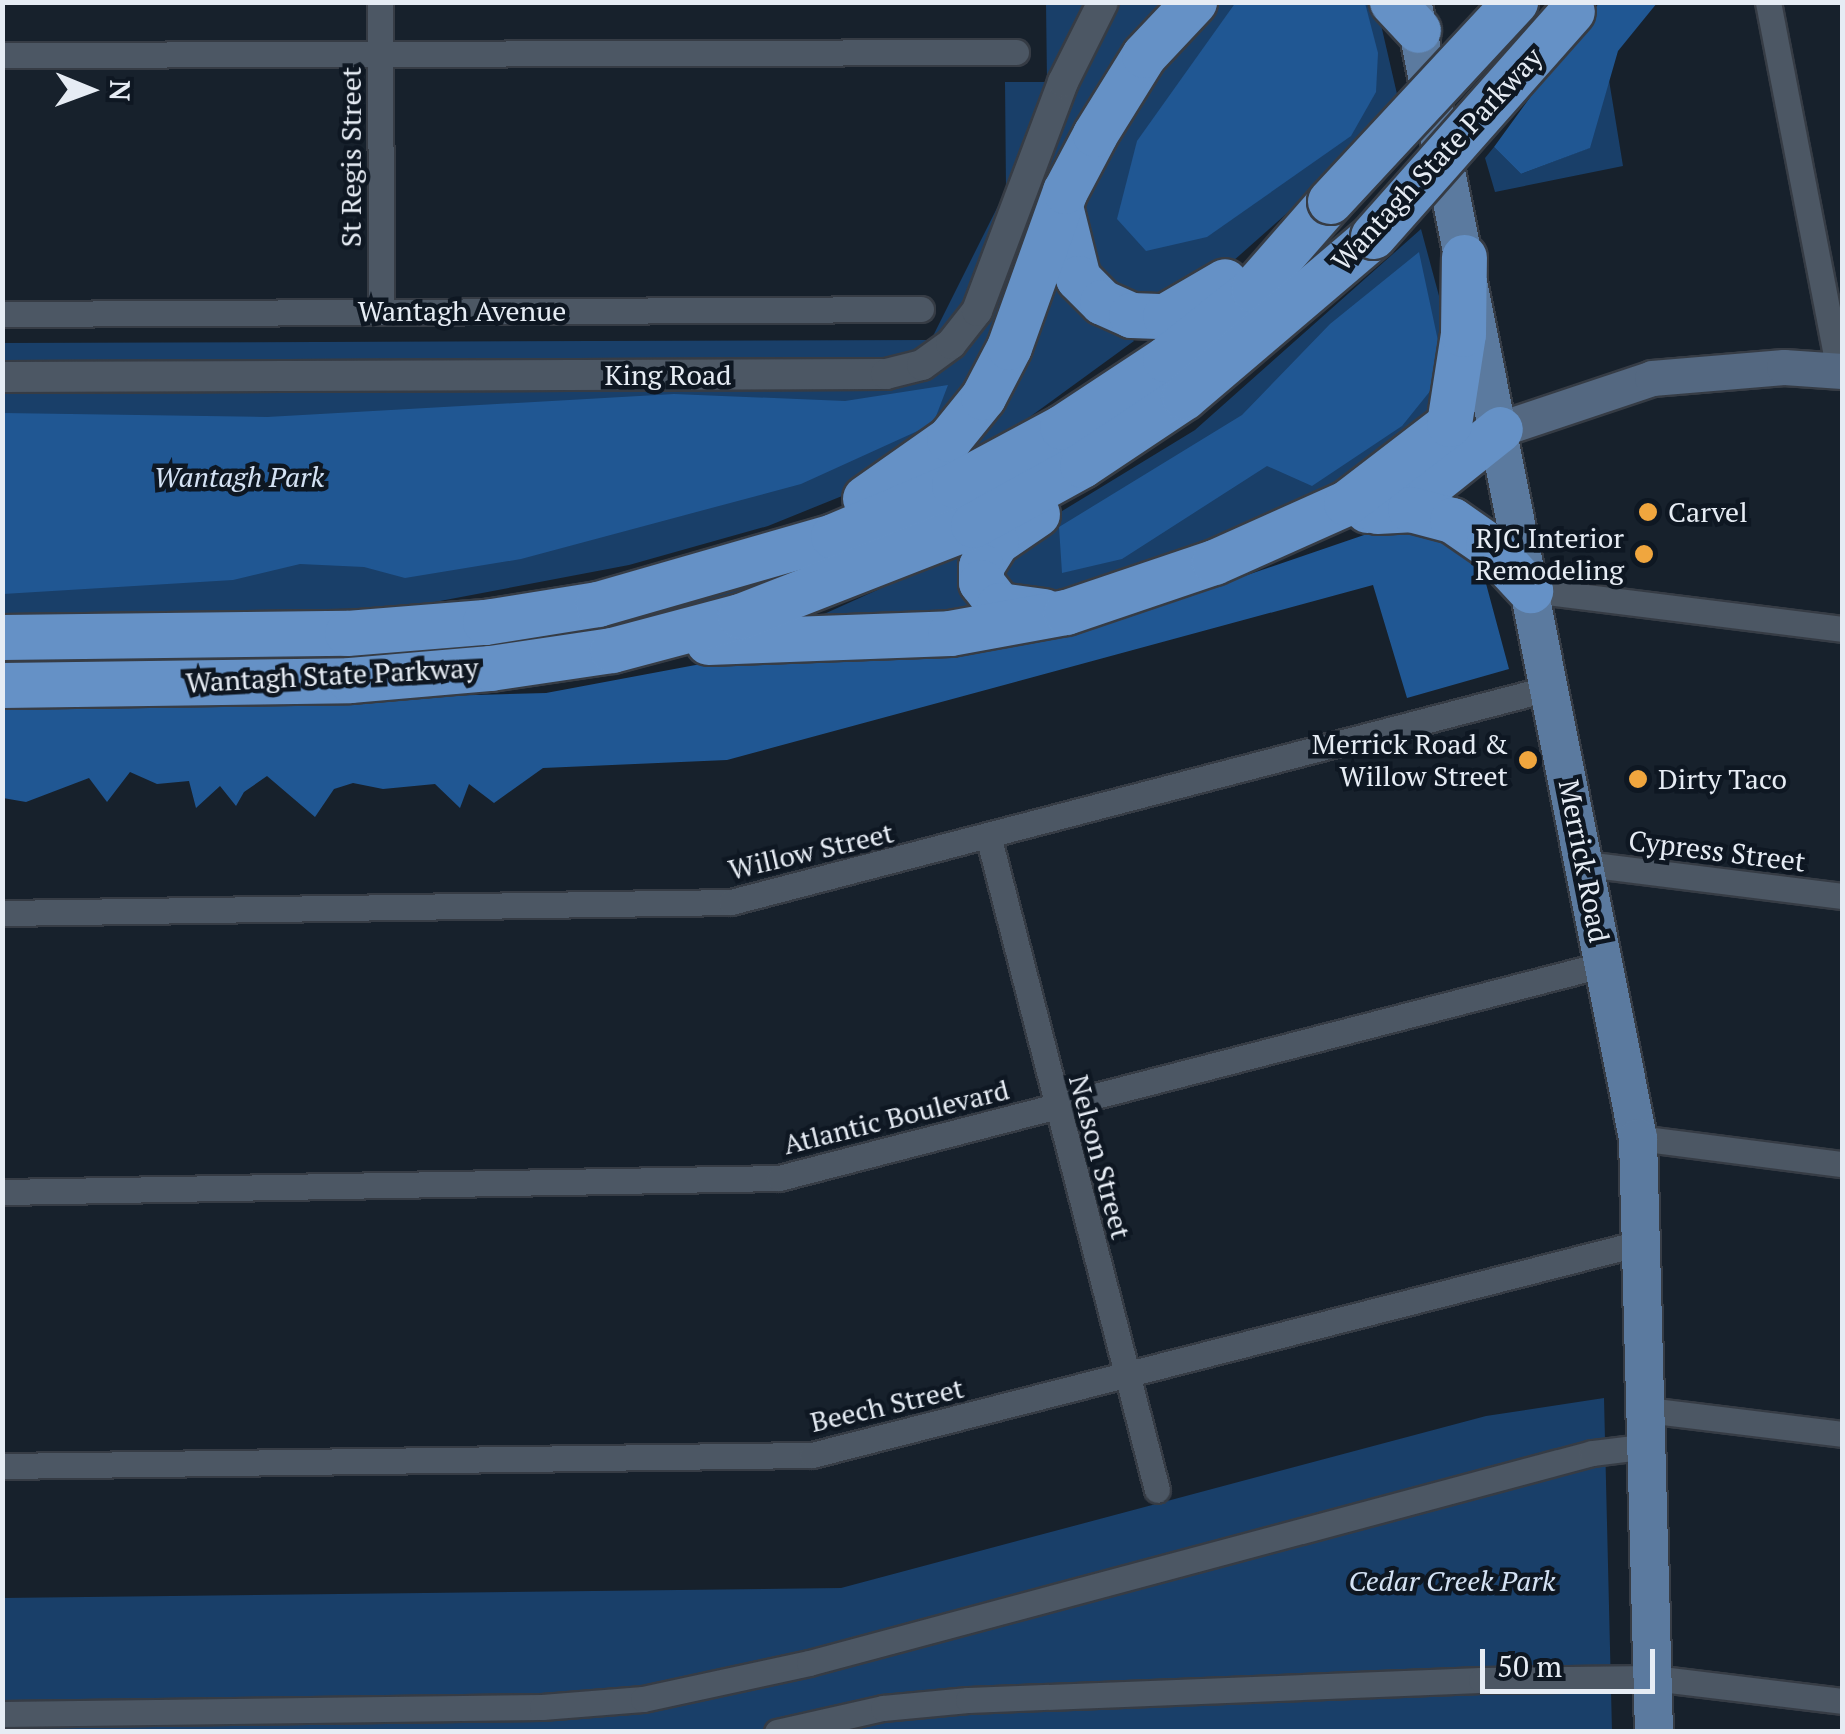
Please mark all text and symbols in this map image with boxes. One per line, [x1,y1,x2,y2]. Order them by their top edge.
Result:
north arrow [40,40,140,140]
street label: Wantagh State Parkway [1325,40,1549,278]
street label: St Regis Street [334,67,368,247]
text: N [102,80,139,101]
street label: Wantagh Avenue [357,294,567,328]
street label: King Road [604,358,732,392]
park label: Wantagh Park [154,460,324,494]
place label: Carvel [1668,495,1748,529]
marker: Carvel [1637,501,1659,523]
place label: RJC Interior Remodeling [1475,521,1624,587]
marker: RJC Interior Remodeling [1633,543,1655,565]
street label: Wantagh State Parkway [185,651,479,699]
place label: Merrick Road & Willow Street [1312,727,1508,793]
marker: Merrick Road & Willow Street [1517,749,1539,771]
place label: Dirty Taco [1658,762,1787,796]
marker: Dirty Taco [1627,768,1649,790]
street label: Merrick Road [1552,777,1616,945]
street label: Willow Street [725,816,897,886]
street label: Cypress Street [1627,823,1807,879]
street label: Nelson Street [1062,1071,1138,1243]
street label: Atlantic Boulevard [780,1073,1012,1161]
street label: Beech Street [807,1371,967,1439]
park label: Cedar Creek Park [1348,1564,1556,1598]
scale bar [1485,1629,1660,1691]
text: 50 m [1497,1646,1562,1686]

